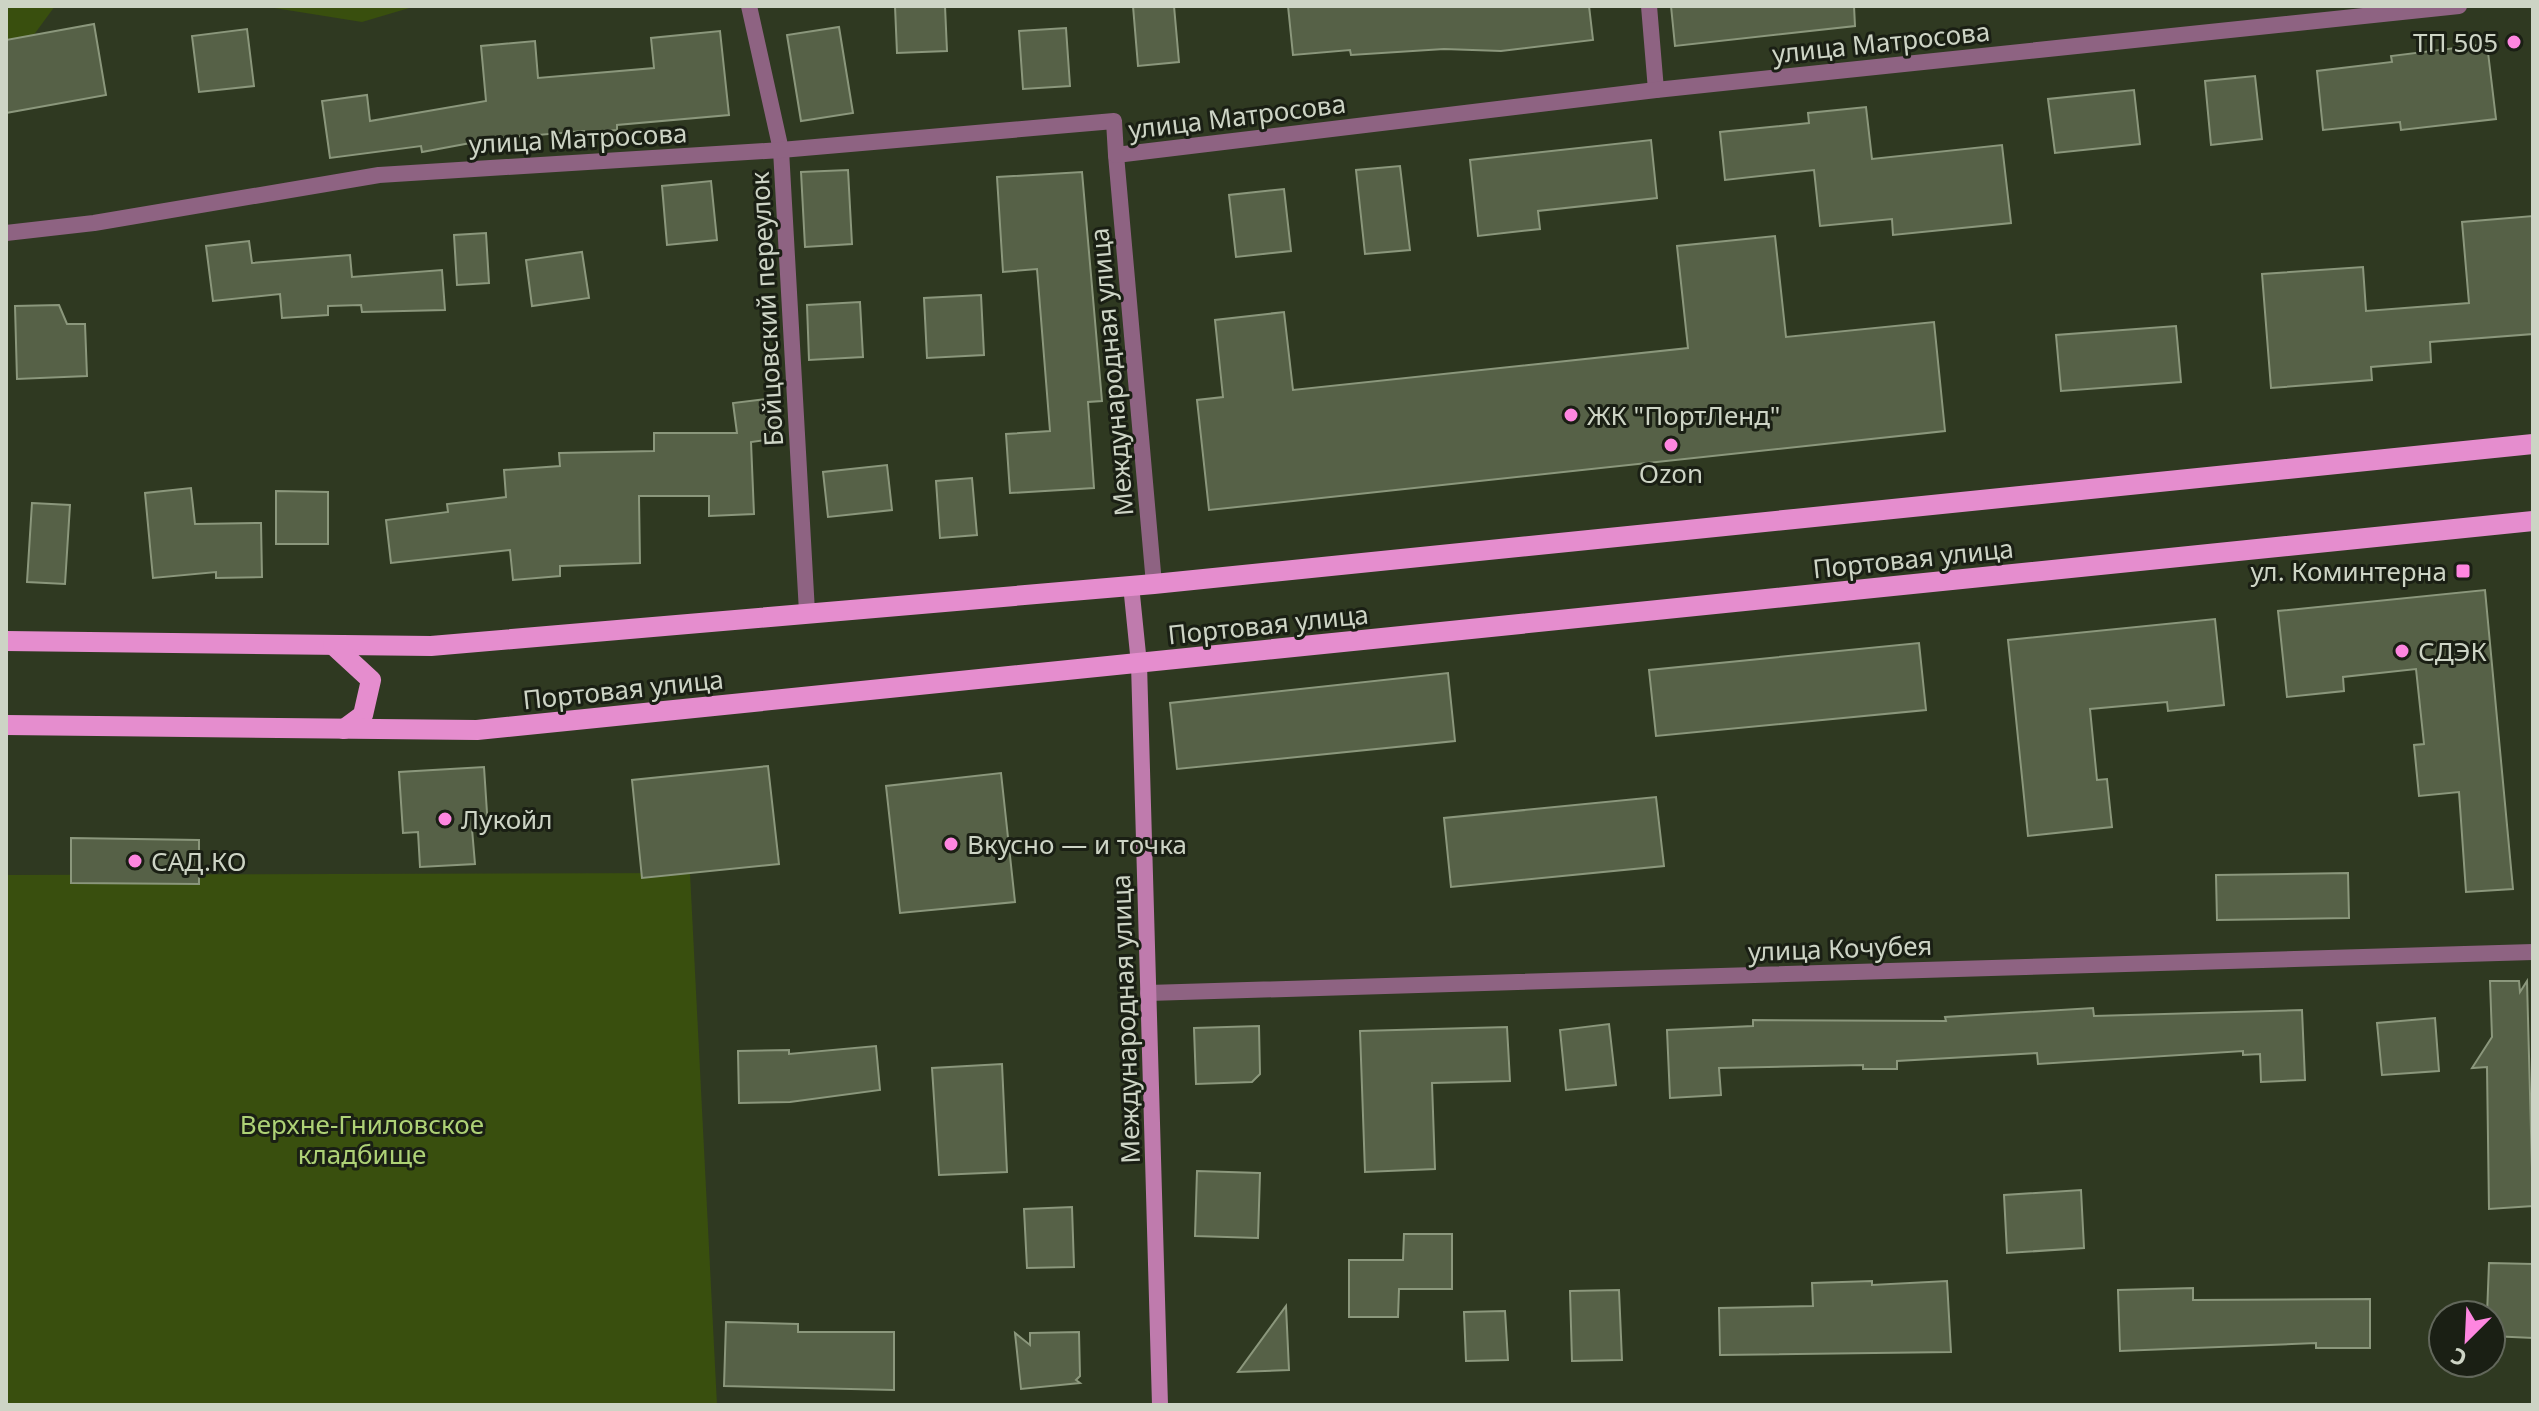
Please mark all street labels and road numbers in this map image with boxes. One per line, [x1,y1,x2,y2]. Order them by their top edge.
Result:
street label: улица Матросова [1770,13,1992,71]
street label: улица Матросова [1126,85,1348,147]
street label: улица Матросова [468,114,688,162]
street label: Бойцовский переулок [741,170,791,447]
street label: Международная улица [1080,226,1142,518]
street label: Портовая улица [1811,530,2015,586]
street label: Портовая улица [1166,596,1370,652]
street label: Портовая улица [521,661,725,717]
street label: Международная улица [1102,874,1148,1164]
street label: улица Кочубея [1747,927,1933,969]

